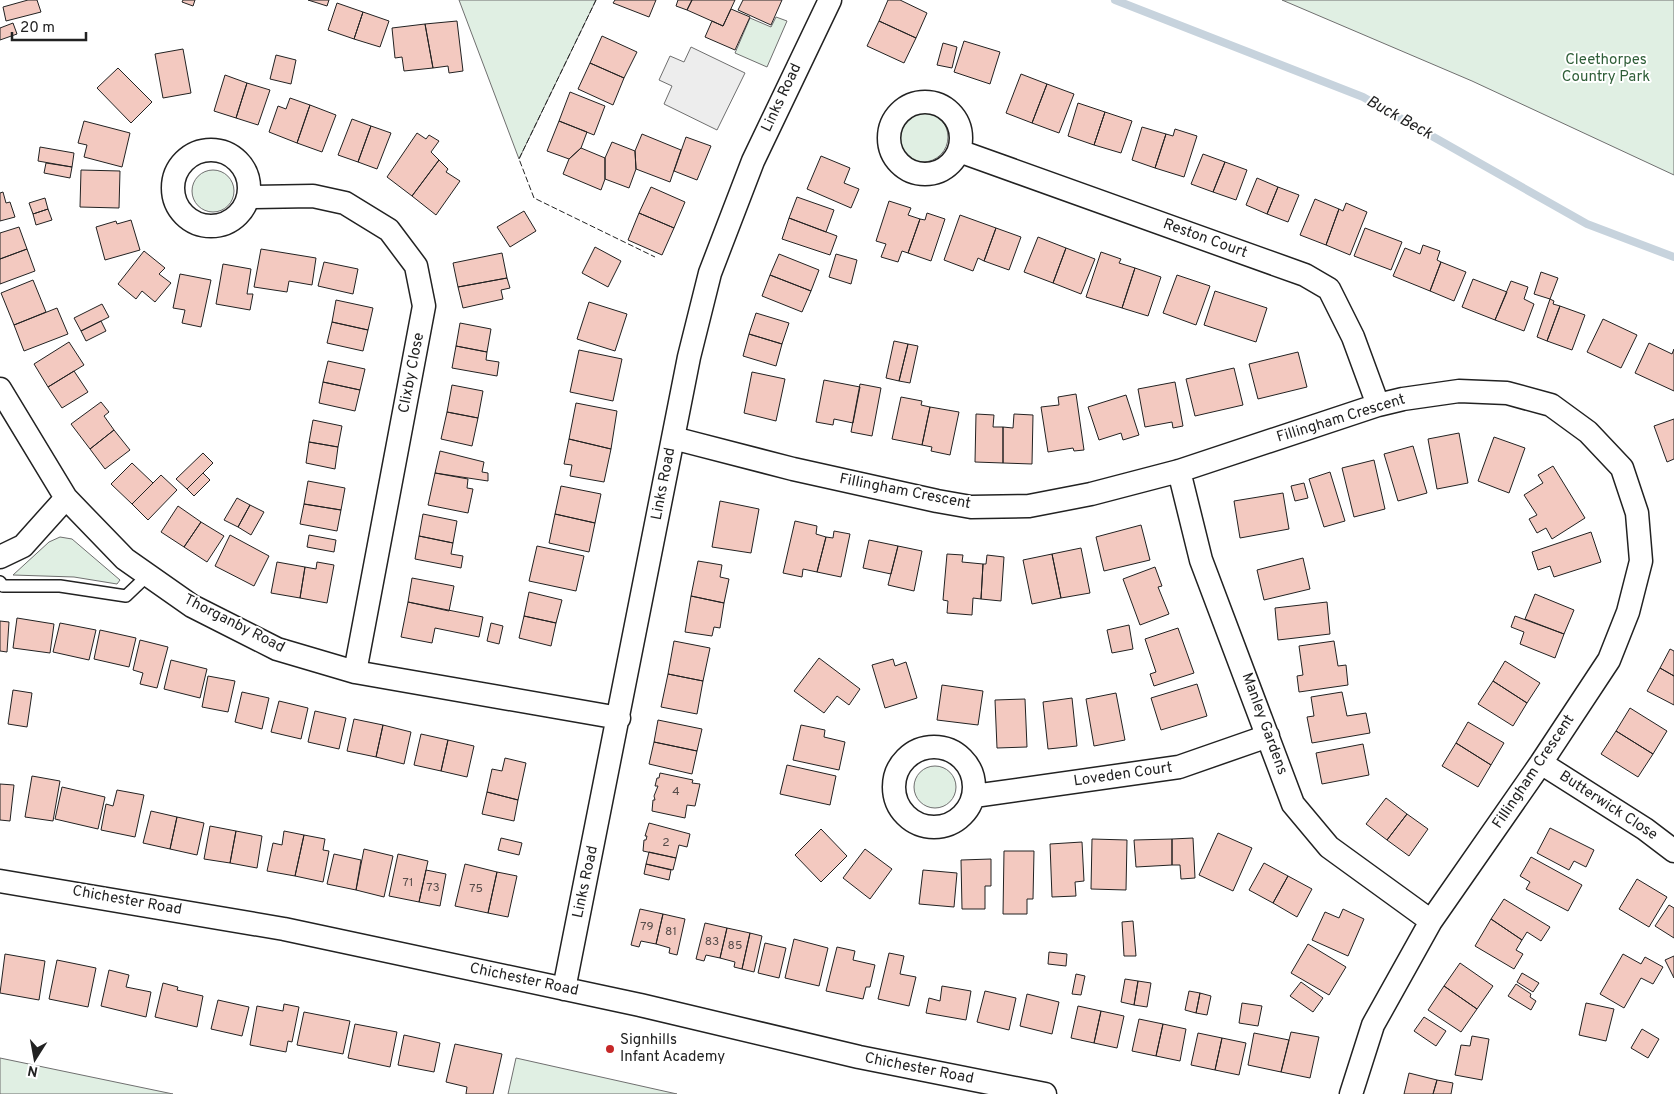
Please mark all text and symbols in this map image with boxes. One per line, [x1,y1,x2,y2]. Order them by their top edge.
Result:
scale bar [12,10,86,42]
text: 20 m [20,19,55,38]
park label: Cleethorpes Country Park [1562,51,1650,87]
street label: Links Road [758,61,806,135]
water label: Buck Beck [1363,92,1436,145]
street label: Reston Court [1160,215,1250,263]
street label: Clixby Close [395,331,429,415]
street label: Fillingham Crescent [1274,390,1408,448]
street label: Links Road [648,446,680,522]
street label: Fillingham Crescent [838,470,972,514]
street label: Thorganby Road [180,590,288,658]
street label: Manley Gardens [1237,670,1291,778]
street label: Fillingham Crescent [1489,711,1579,833]
street label: Loveden Court [1072,759,1174,791]
street label: Butterwick Close [1555,767,1661,845]
house number: 4 [672,784,680,800]
house number: 2 [662,835,670,851]
street label: Links Road [569,844,603,920]
house number: 71 [403,875,413,891]
house number: 73 [426,880,440,896]
house number: 75 [469,881,483,897]
street label: Chichester Road [71,882,183,920]
house number: 79 [640,919,654,935]
house number: 81 [665,924,677,940]
house number: 83 [705,934,719,950]
house number: 85 [728,938,742,954]
street label: Chichester Road [468,959,580,1001]
place label: Signhills Infant Academy [620,1031,725,1067]
north arrow [10,1034,60,1084]
marker: Signhills Infant Academy [604,1043,616,1055]
street label: Chichester Road [863,1049,975,1089]
text: N [26,1061,39,1080]

